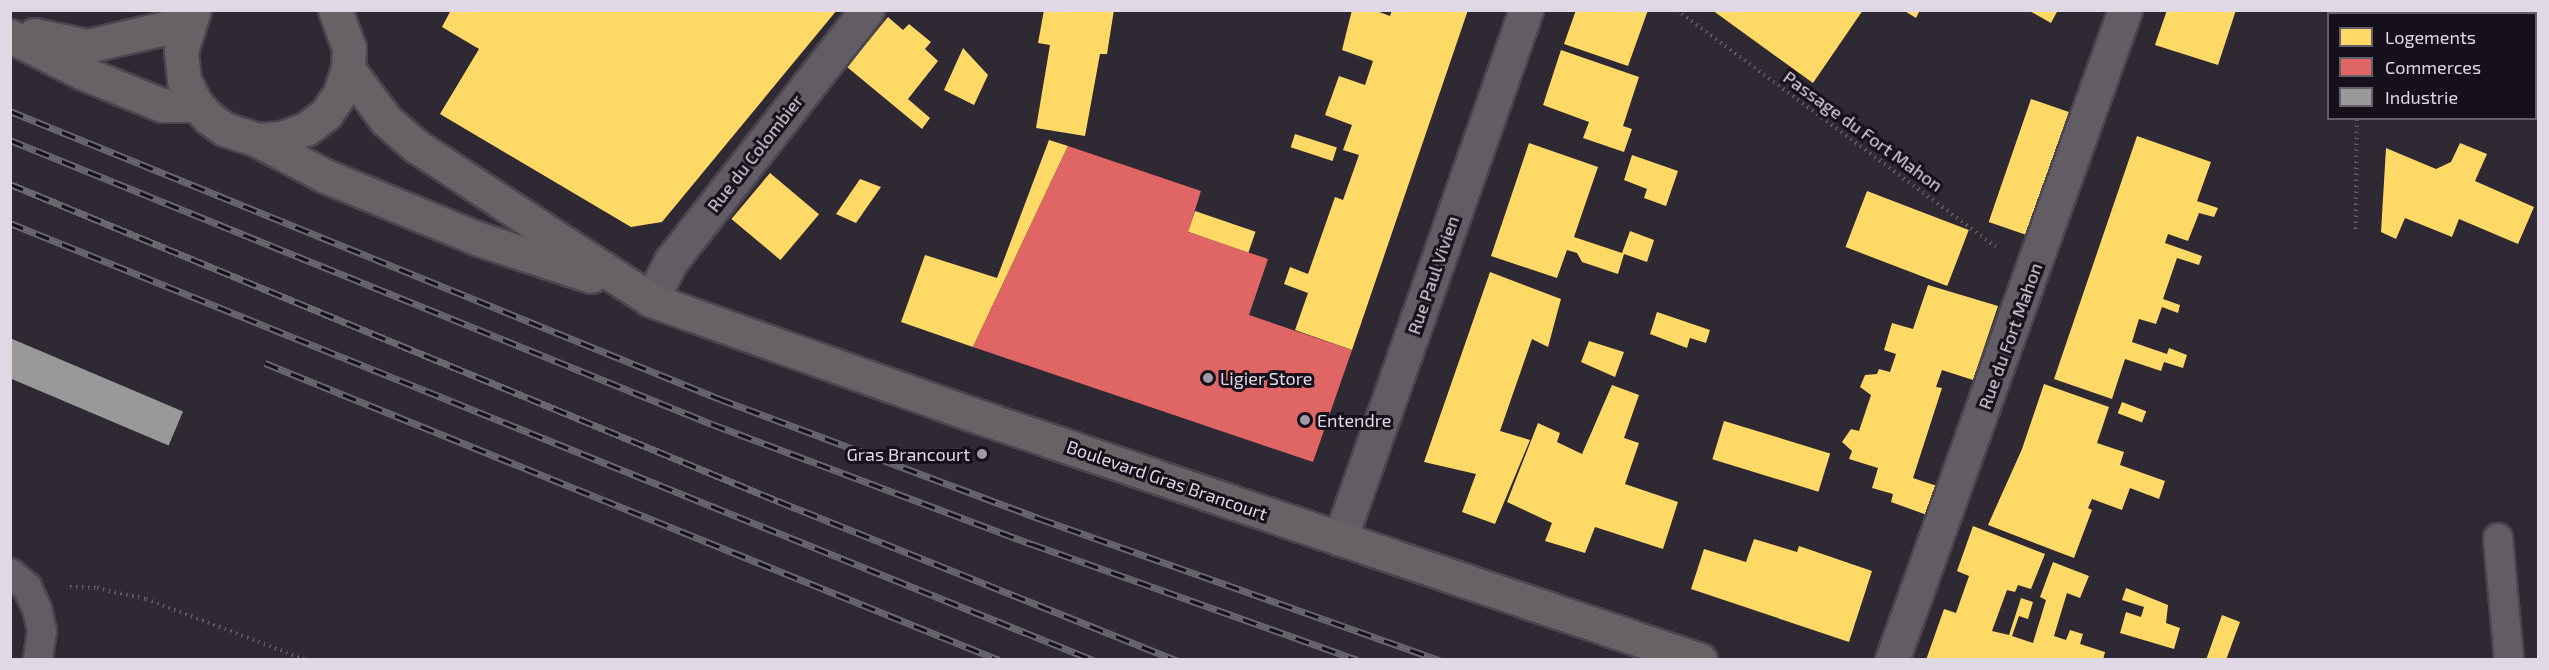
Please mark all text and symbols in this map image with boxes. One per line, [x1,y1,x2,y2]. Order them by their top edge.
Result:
legend [2327,12,2537,120]
text: Logements [2385,26,2476,48]
text: Commerces [2385,56,2481,78]
street label: Passage du Fort Mahon [1779,66,1947,196]
text: Industrie [2385,86,2458,108]
street label: Rue du Colombier [702,90,808,216]
street label: Rue Paul Vivien [1402,213,1464,337]
street label: Rue du Fort Mahon [1973,260,2047,412]
place label: Ligier Store [1220,367,1313,389]
marker: Ligier Store [1201,371,1215,385]
place label: Entendre [1317,409,1391,431]
marker: Entendre [1298,413,1312,427]
street label: Boulevard Gras Brancourt [1064,435,1270,525]
place label: Gras Brancourt [847,443,970,465]
marker: Gras Brancourt [975,447,989,461]

